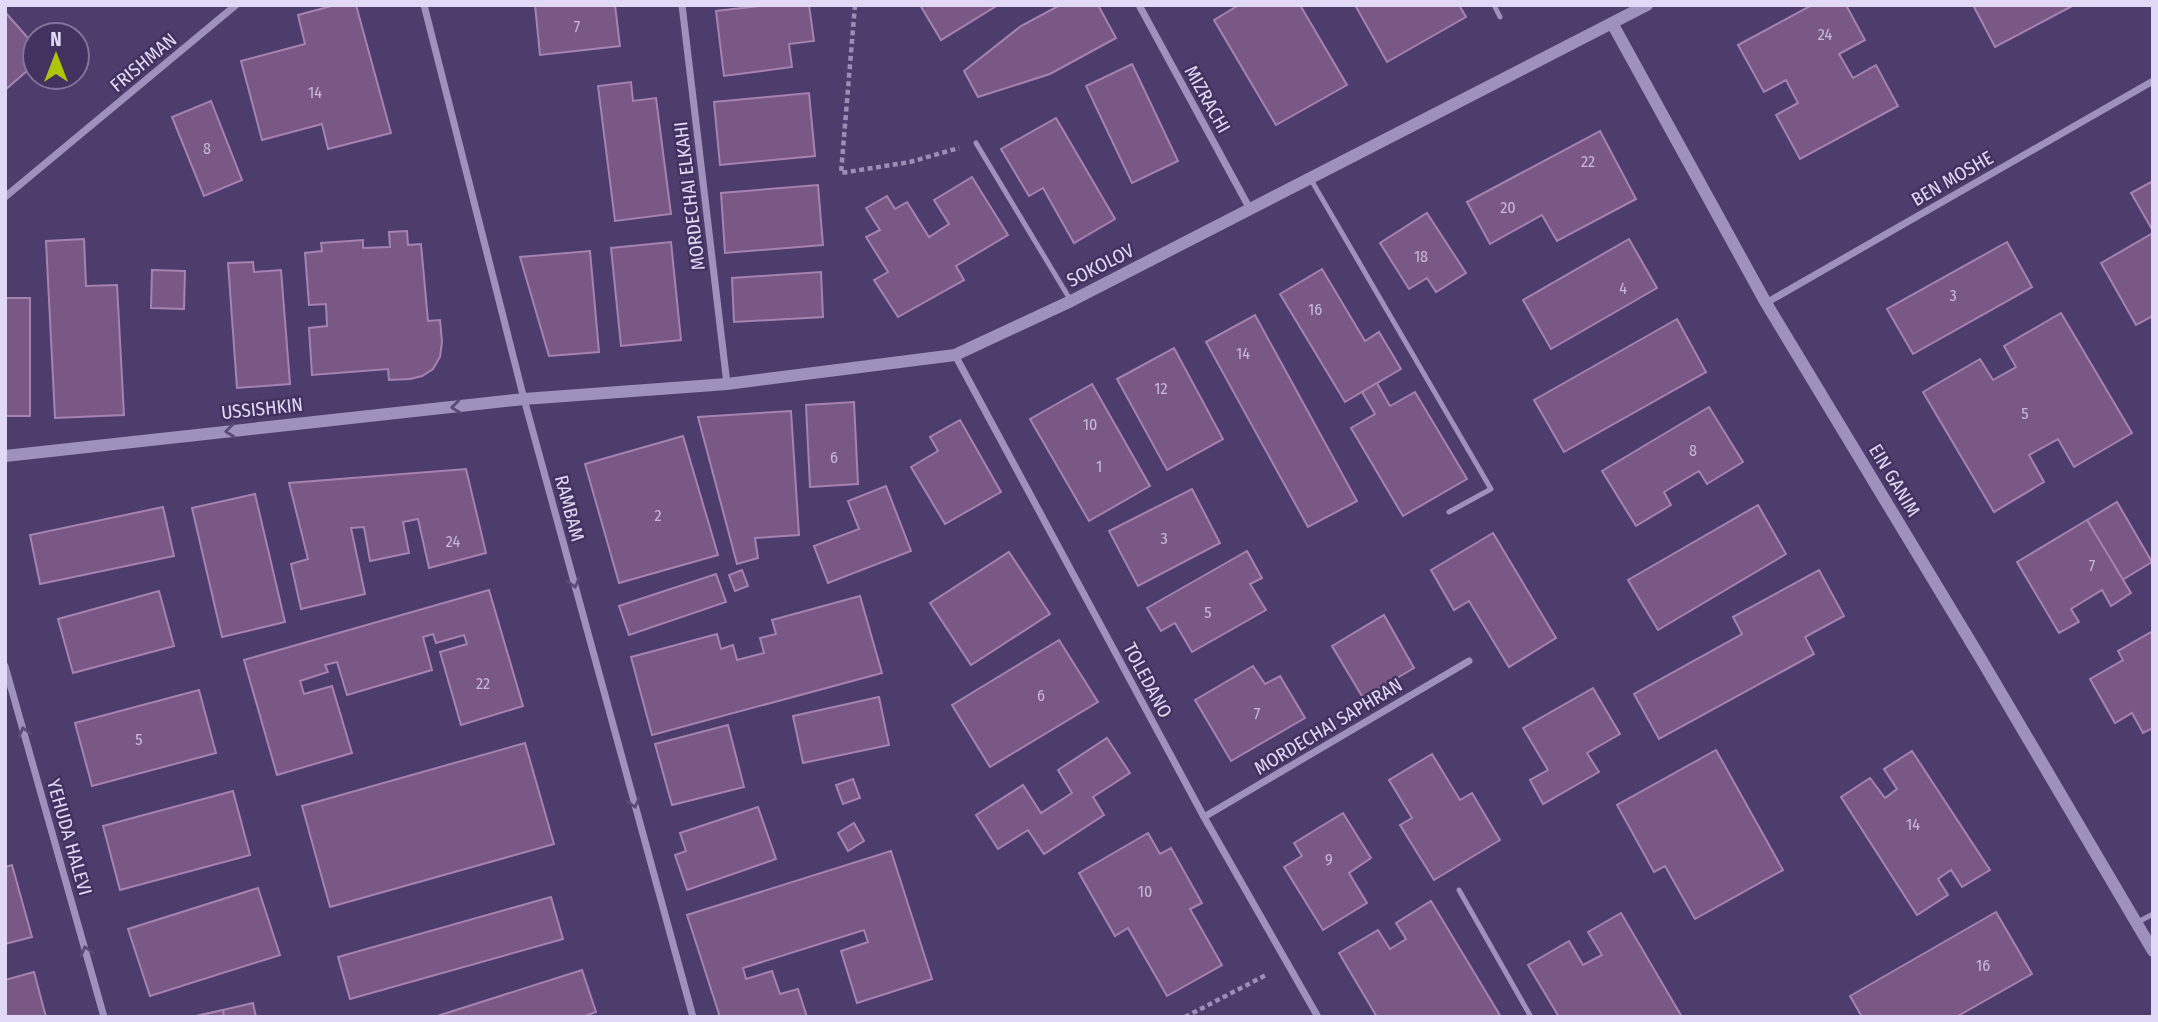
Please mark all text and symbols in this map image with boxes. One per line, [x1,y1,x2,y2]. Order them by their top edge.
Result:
house number: 7 [574,17,581,36]
north arrow [21,21,91,91]
house number: 24 [1818,25,1832,44]
text: N [50,28,62,51]
street label: FRISHMAN [105,28,181,97]
street label: MIZRACHI [1180,61,1236,137]
house number: 14 [308,83,322,102]
street label: MORDECHAI ELKAHI [669,120,710,272]
house number: 8 [203,139,211,158]
street label: BEN MOSHE [1907,146,1997,211]
house number: 22 [1581,152,1595,171]
house number: 20 [1500,198,1516,217]
street label: SOKOLOV [1063,239,1138,292]
house number: 18 [1414,247,1428,266]
house number: 4 [1619,279,1627,298]
house number: 3 [1949,286,1957,305]
house number: 16 [1308,300,1322,319]
house number: 14 [1236,344,1250,363]
house number: 12 [1154,379,1168,398]
street label: USSISHKIN [220,393,304,424]
one-way arrow [450,399,462,414]
house number: 5 [2021,404,2029,423]
house number: 10 [1083,415,1097,434]
one-way arrow [224,424,236,439]
street label: EIN GANIM [1864,440,1925,521]
house number: 8 [1689,441,1697,460]
house number: 6 [830,448,838,467]
house number: 1 [1096,457,1102,476]
street label: RAMBAM [550,472,589,544]
house number: 2 [654,506,662,525]
house number: 3 [1160,529,1168,548]
house number: 24 [446,532,460,551]
house number: 7 [2089,556,2096,575]
one-way arrow [566,577,580,589]
house number: 5 [1204,603,1212,622]
street label: TOLEDANO [1118,639,1177,722]
street label: MORDECHAI SAPHRAN [1250,673,1406,780]
house number: 22 [476,674,490,693]
house number: 6 [1037,686,1045,705]
house number: 7 [1254,704,1261,723]
one-way arrow [18,726,32,738]
house number: 5 [135,730,143,749]
street label: YEHUDA HALEVI [42,776,97,898]
one-way arrow [626,797,640,809]
house number: 14 [1906,815,1920,834]
house number: 9 [1325,850,1333,869]
house number: 10 [1138,882,1152,901]
one-way arrow [79,945,94,957]
house number: 16 [1976,956,1990,975]

